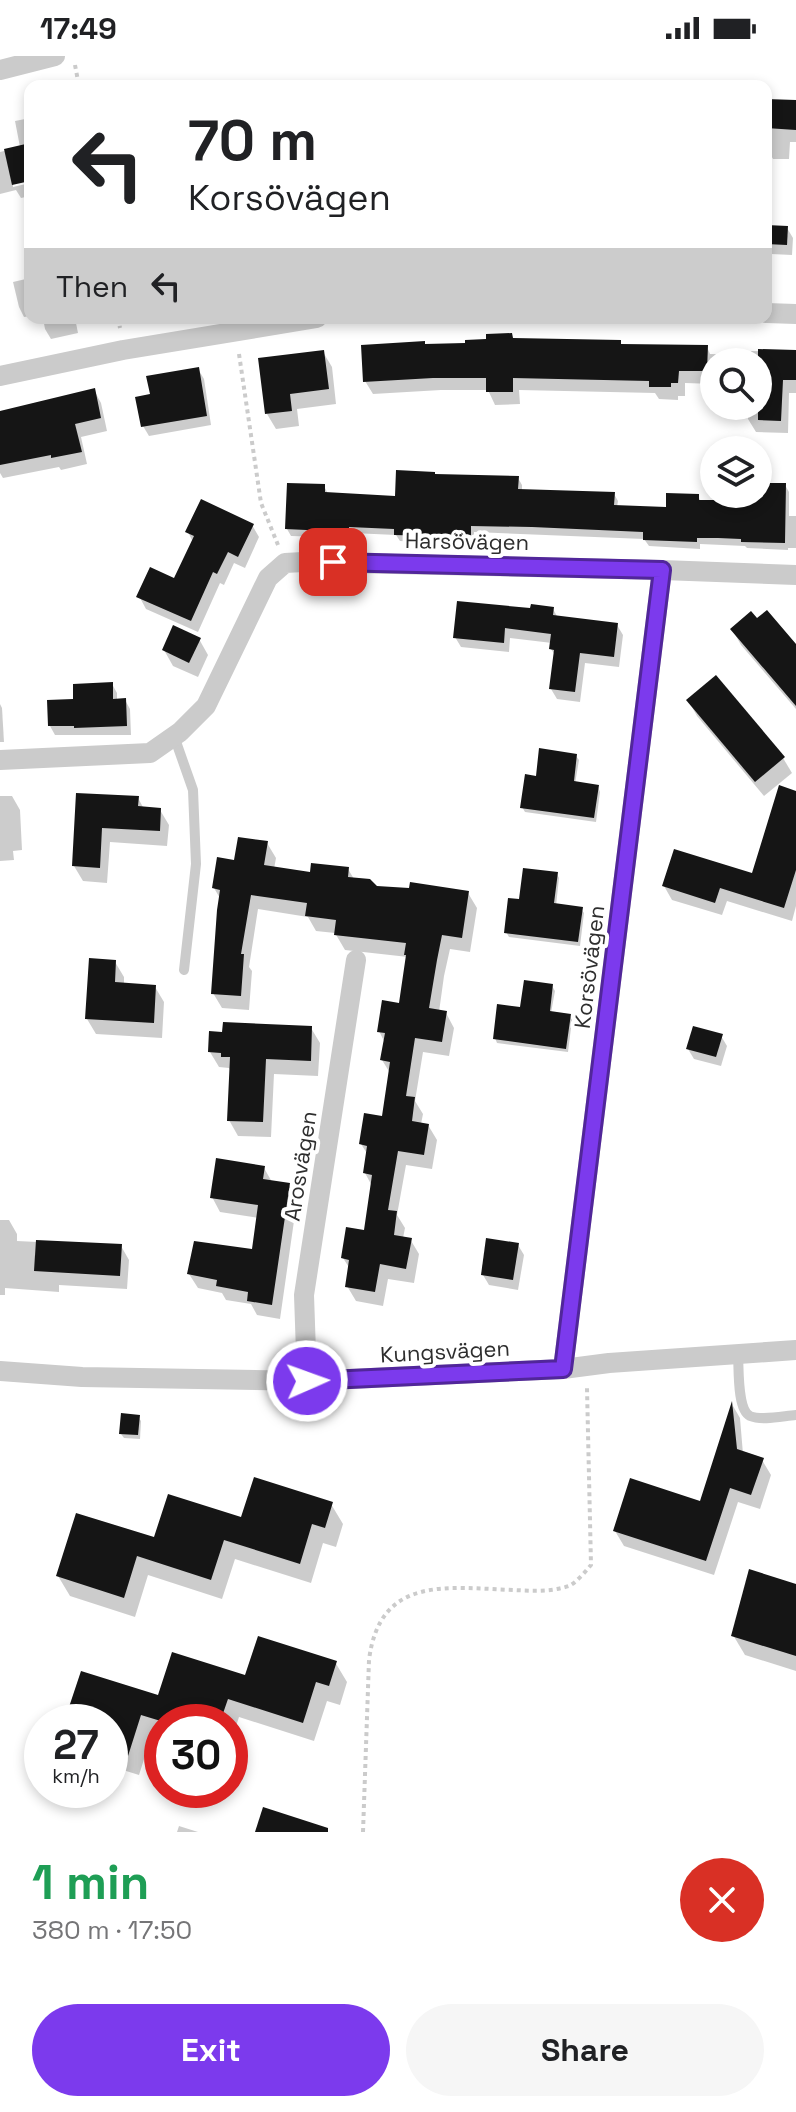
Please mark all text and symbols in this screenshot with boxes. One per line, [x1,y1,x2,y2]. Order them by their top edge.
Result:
text: 17:49 [40,9,117,48]
text: 70 m [188,105,317,176]
icon: left [56,112,160,216]
text: Korsövägen [188,175,391,221]
icon: left [144,264,188,308]
text: Then [56,267,128,306]
map controls [700,348,772,508]
button: search [700,348,772,420]
button: layers [700,436,772,508]
street label: Harsövägen [405,526,529,556]
pin [299,528,367,596]
icon: arrive [311,540,355,584]
street label: Korsövägen [568,904,610,1030]
street label: Arosvägen [277,1109,323,1223]
street label: Kungsvägen [379,1334,511,1368]
position arrow [265,1339,349,1423]
speed limit sign: 30 [144,1704,248,1808]
text: 27 [53,1720,99,1771]
text: km/h [52,1763,100,1789]
text: 1 min [32,1852,149,1913]
button: close [680,1858,764,1942]
text: 380 m · 17:50 [32,1913,192,1947]
button: Exit [32,2004,390,2096]
button: Share [406,2004,764,2096]

